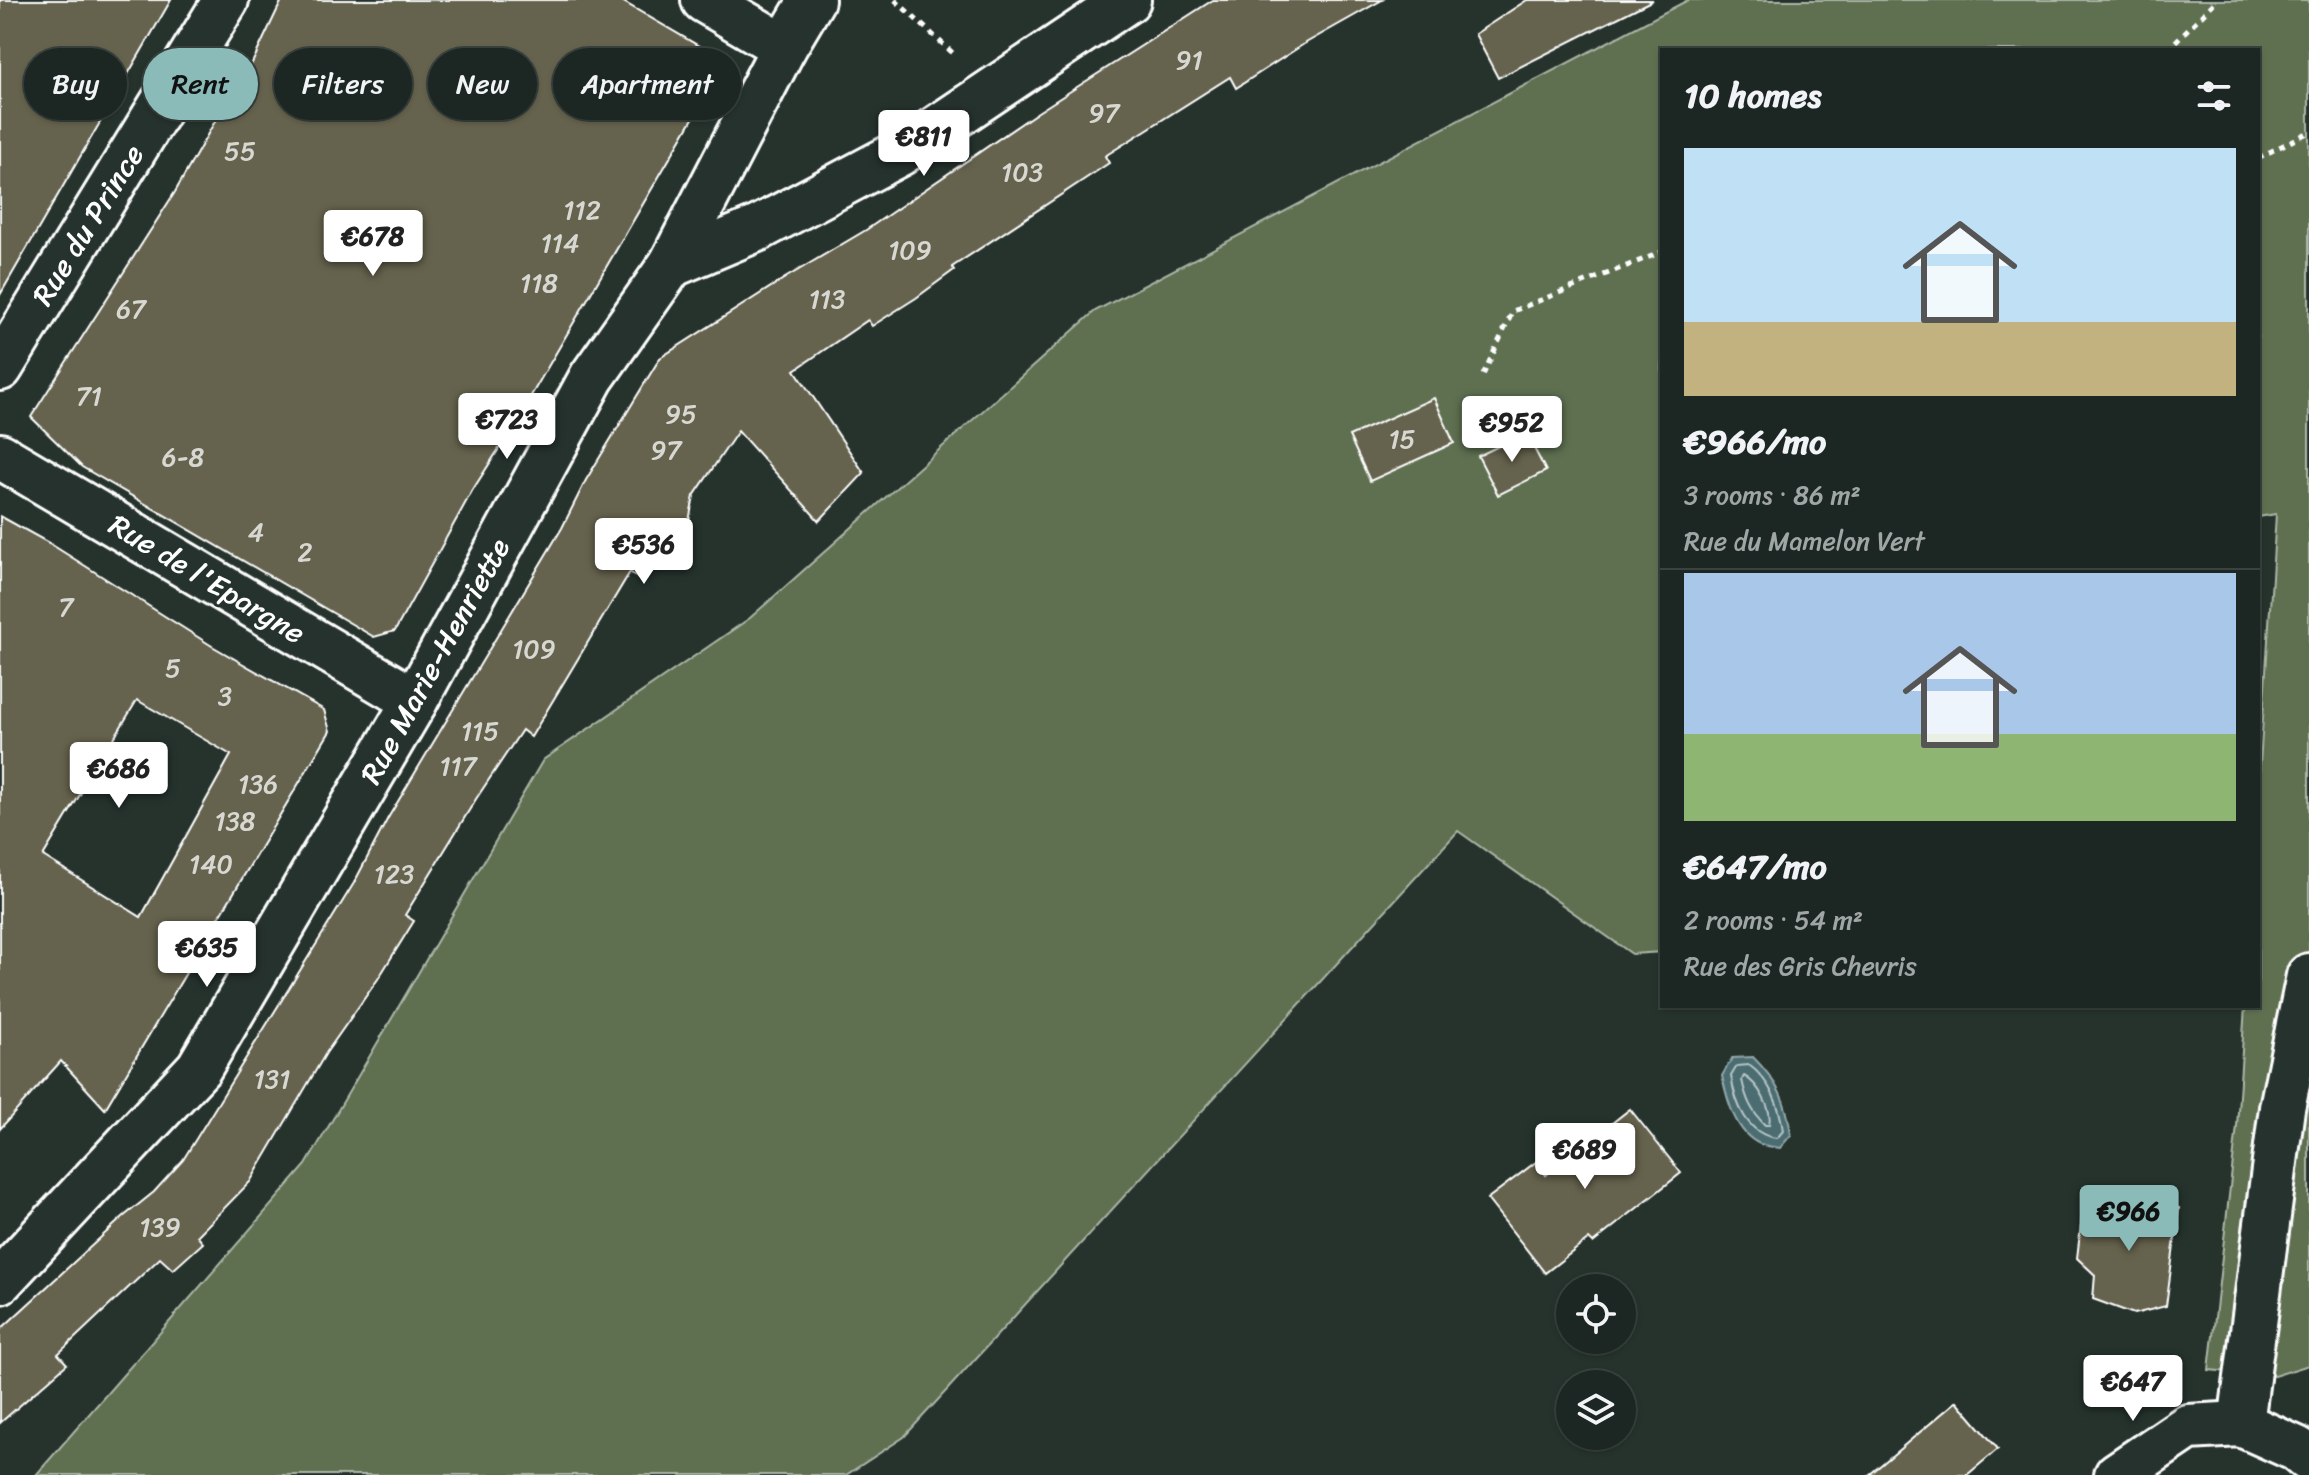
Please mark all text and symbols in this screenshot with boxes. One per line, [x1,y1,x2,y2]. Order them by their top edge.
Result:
house number: 91 [1175,37,1203,83]
chip: Buy [24,48,127,120]
chip: Rent [143,48,258,120]
chip: Filters [274,48,412,120]
chip: New [428,48,537,120]
chip: Apartment [553,48,741,120]
text: 10 homes [1684,66,1822,126]
icon: filters [2192,74,2236,118]
house number: 97 [1089,90,1122,136]
pin: €811 [877,110,971,178]
text: €811 [896,113,952,159]
house number: 55 [224,128,256,174]
street label: Rue du Prince [17,133,159,317]
house number: 103 [1001,149,1043,195]
house number: 112 [563,187,601,233]
icon: home [1888,200,2032,344]
pin: €678 [326,210,420,278]
text: €678 [342,213,404,259]
house number: 114 [541,220,579,266]
house number: 109 [888,227,932,273]
house number: 118 [520,260,558,306]
house number: 113 [809,276,845,322]
house number: 67 [116,286,148,332]
house number: 71 [76,373,102,419]
house number: 95 [665,391,697,437]
pin: €723 [460,393,554,461]
text: €723 [476,396,538,442]
pin: €952 [1465,396,1559,464]
text: €952 [1480,399,1544,445]
text: €966/mo [1684,412,1826,472]
house number: 15 [1388,416,1416,462]
house number: 97 [651,427,684,473]
house number: 6-8 [162,434,205,480]
text: 3 rooms · 86 m² [1684,472,1861,518]
street label: Rue de l'Epargne [98,499,316,659]
house number: 4 [248,509,264,555]
pin: €536 [597,518,691,586]
text: Rue du Mamelon Vert [1684,518,1925,564]
text: €536 [613,521,675,567]
street label: Rue Marie-Henriette [345,528,525,794]
house number: 2 [297,529,313,575]
house number: 7 [59,584,76,630]
icon: home [1888,625,2032,769]
house number: 109 [512,626,556,672]
house number: 5 [165,645,181,691]
house number: 3 [218,673,232,719]
house number: 115 [461,708,499,754]
pin: €686 [72,742,166,810]
house number: 117 [439,743,479,789]
text: €686 [88,745,150,791]
house number: 136 [238,761,278,807]
house number: 138 [214,798,256,844]
text: €647/mo [1684,837,1827,897]
house number: 140 [189,841,233,887]
house number: 123 [374,851,414,897]
text: 2 rooms · 54 m² [1684,897,1863,943]
pin: €635 [160,921,254,989]
text: €635 [176,924,238,970]
text: Rue des Gris Chevris [1684,943,1917,989]
house number: 131 [254,1056,290,1102]
pin: €689 [1538,1123,1632,1191]
text: €689 [1553,1126,1617,1172]
pin: €966 [2082,1185,2176,1253]
text: €966 [2098,1188,2160,1234]
house number: 139 [139,1204,181,1250]
map controls [1556,1274,1636,1450]
button: locate [1556,1274,1636,1354]
pin: €647 [2086,1355,2180,1423]
text: €647 [2101,1358,2165,1404]
button: layers [1556,1370,1636,1450]

